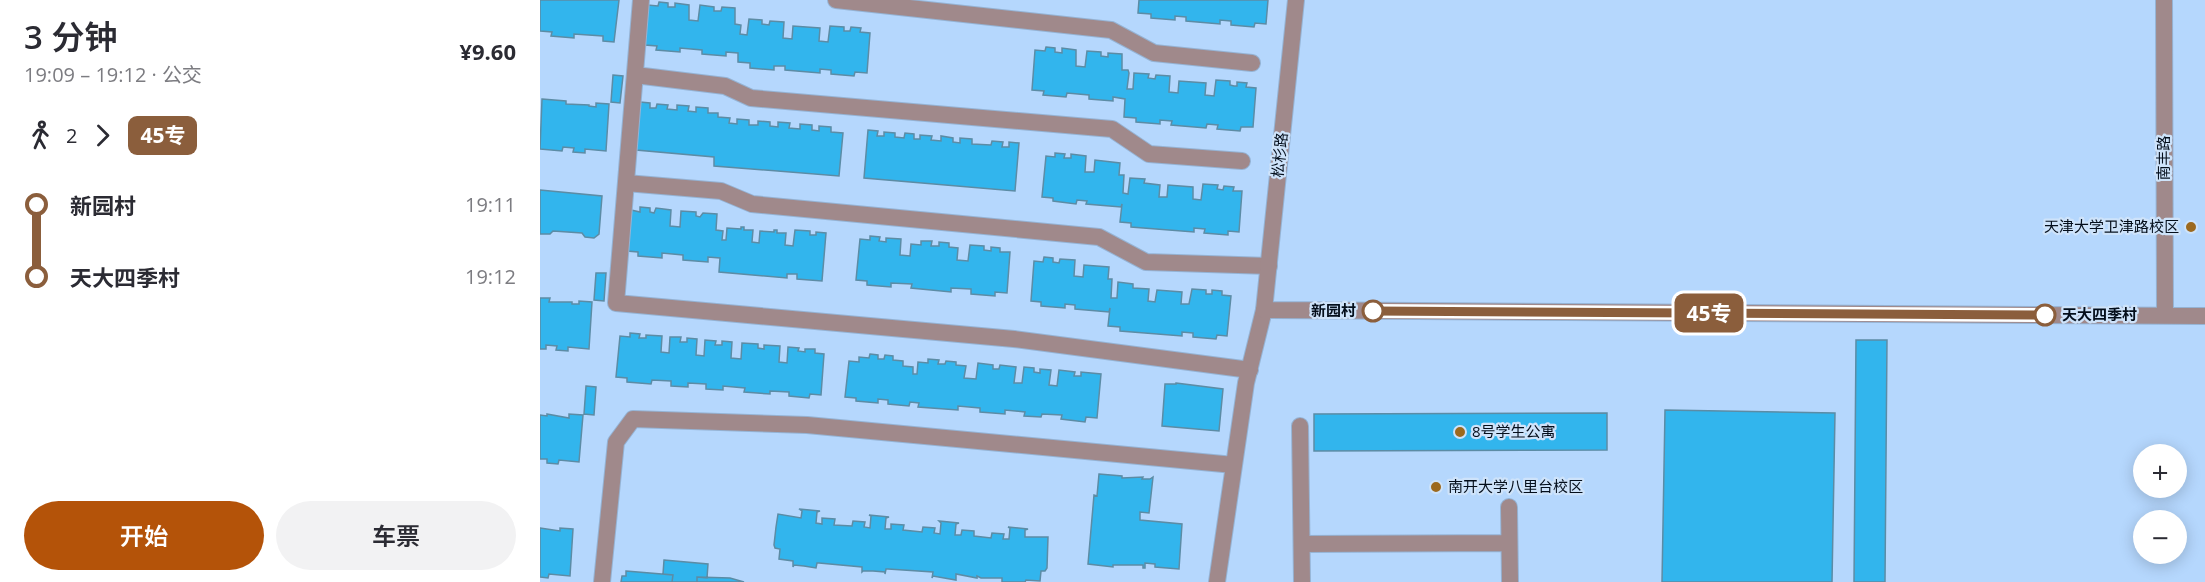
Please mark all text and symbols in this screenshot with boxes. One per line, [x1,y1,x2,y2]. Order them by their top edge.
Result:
text: 3 分钟 [24,14,117,59]
text: ¥9.60 [459,36,516,66]
text: 19:09 – 19:12 · 公交 [24,61,202,88]
icon: walk [24,119,57,152]
icon: forward [86,119,119,152]
text: 45专 [140,121,185,149]
text: 2 [66,122,77,149]
street label: 松杉路 [1267,131,1291,178]
street label: 南丰路 [2153,135,2173,181]
text: 新园村 [70,190,136,220]
text: 19:11 [465,191,516,218]
place label: 天津大学卫津路校区 [2044,216,2179,236]
marker: 天津大学卫津路校区 [2184,220,2198,234]
text: 天大四季村 [70,262,180,292]
text: 19:12 [465,263,516,290]
line badge: 45专 [1674,294,1744,332]
text: 45专 [1686,299,1732,327]
place label: 新园村 [1311,300,1356,320]
marker: 新园村 [1362,300,1384,322]
marker: 天大四季村 [2034,304,2056,326]
place label: 天大四季村 [2062,304,2137,324]
place label: 8号学生公寓 [1472,421,1556,441]
marker: 8号学生公寓 [1453,425,1467,439]
map controls [2133,444,2187,564]
button: + [2133,444,2187,498]
place label: 南开大学八里台校区 [1448,476,1583,496]
marker: 南开大学八里台校区 [1429,480,1443,494]
button: 开始 [24,501,264,570]
button: 车票 [276,501,516,570]
button: − [2133,510,2187,564]

